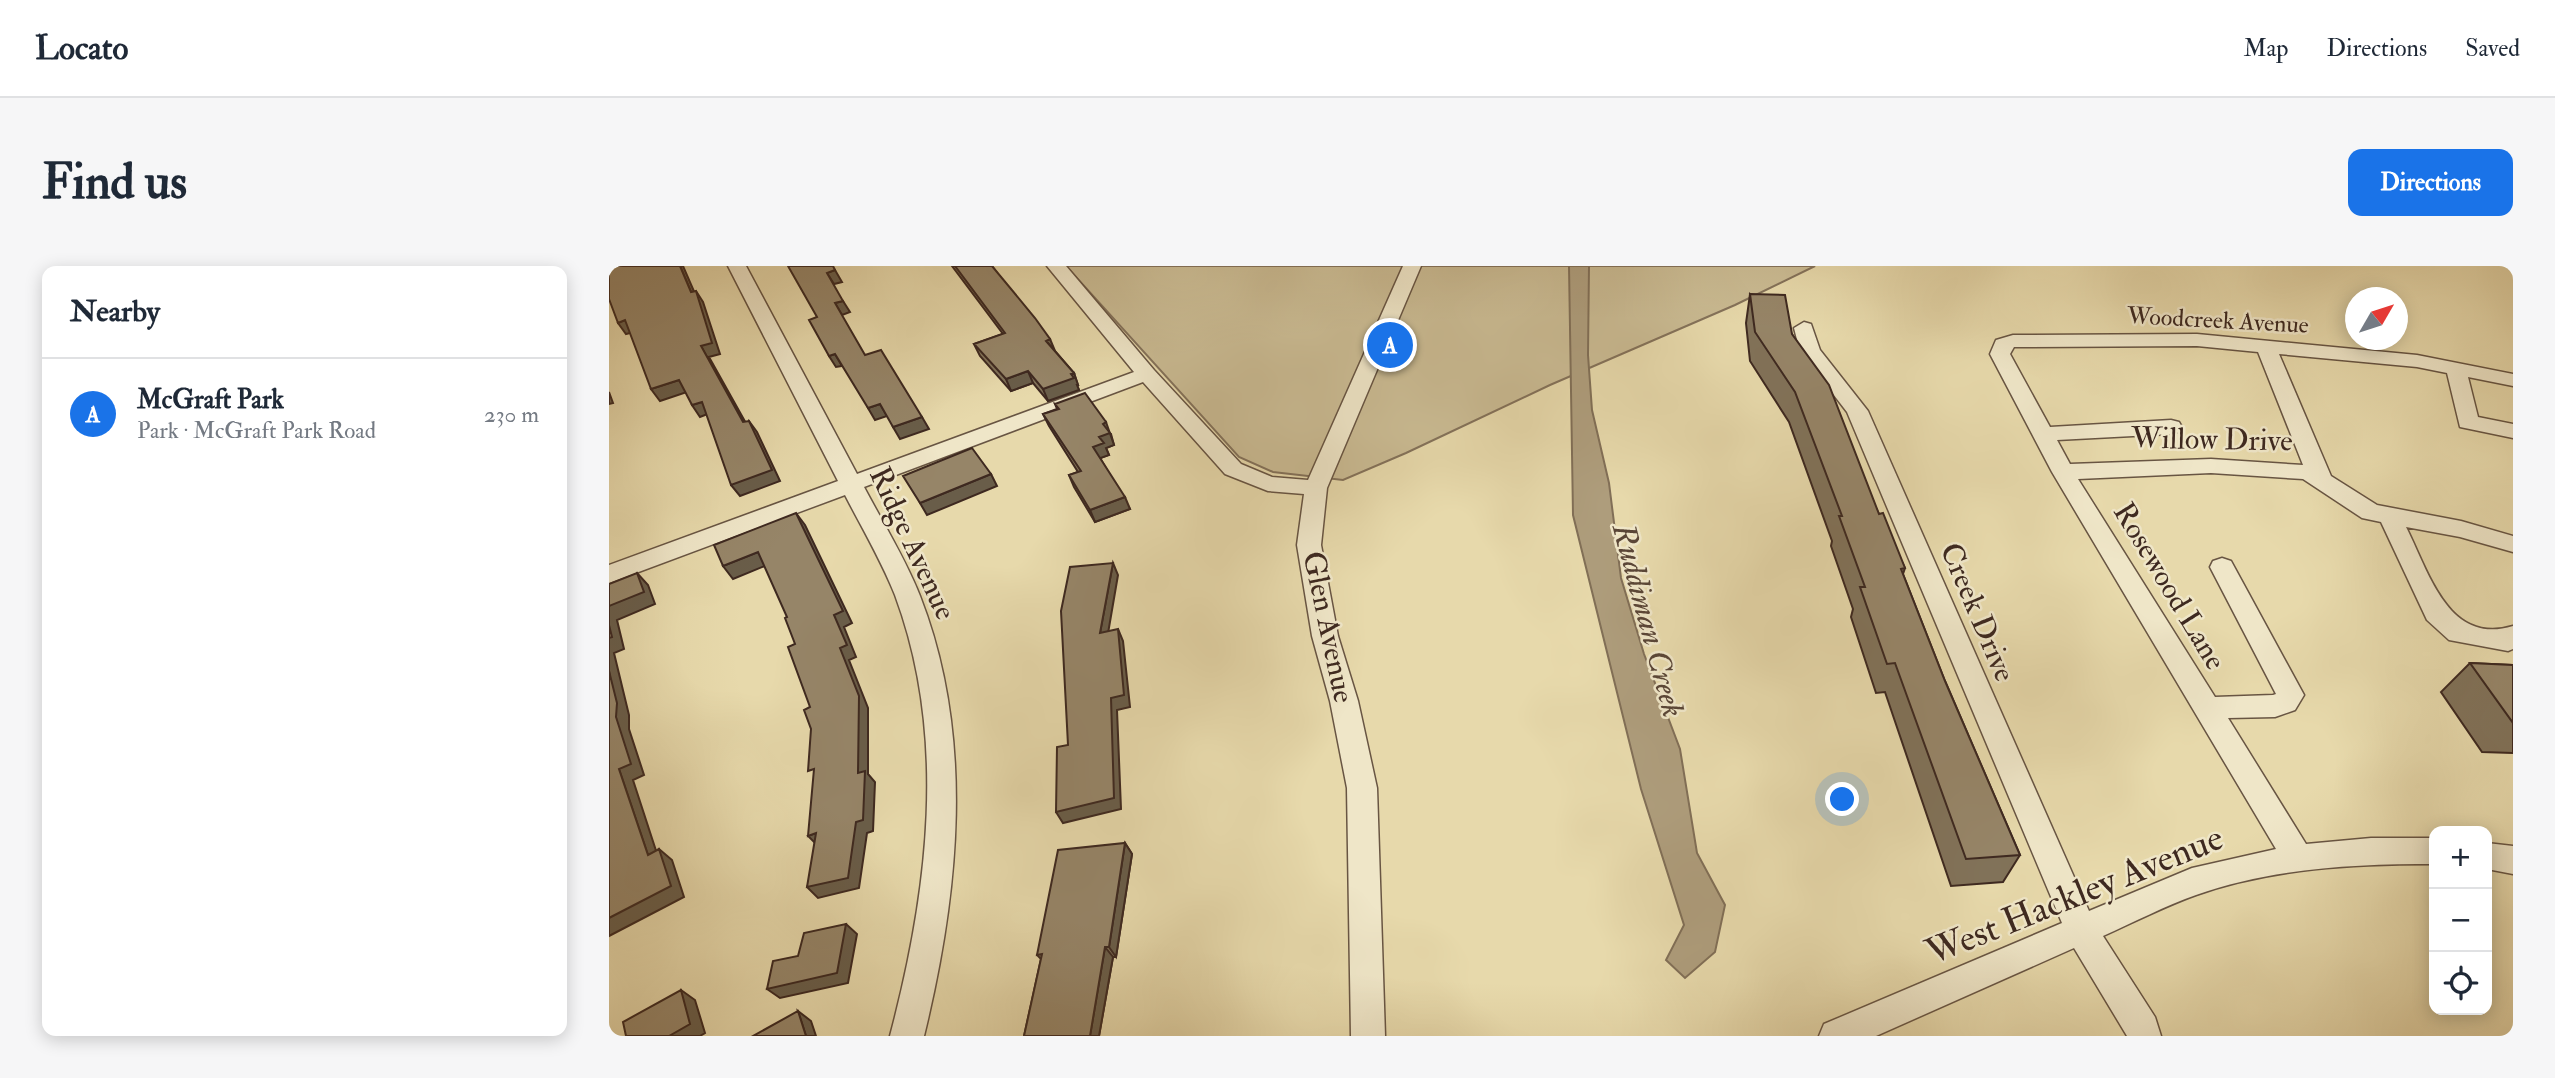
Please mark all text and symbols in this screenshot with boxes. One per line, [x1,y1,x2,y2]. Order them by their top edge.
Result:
text: Locato [35,28,128,69]
text: Map [2243,33,2288,64]
text: Directions [2326,33,2427,64]
text: Saved [2465,33,2520,64]
button: Directions [2348,149,2513,216]
text: Find us [42,152,187,213]
north arrow [2345,287,2408,350]
text: Nearby [70,293,160,330]
street label: Woodcreek Avenue [2125,300,2310,341]
pin: A [1367,319,1413,371]
text: McGraft Park [137,384,284,416]
text: A [86,400,100,429]
text: 230 m [484,400,539,429]
text: Park · McGraft Park Road [137,416,376,445]
street label: Willow Drive [2130,420,2293,459]
street label: Ridge Avenue [861,461,964,626]
street label: Rosewood Lane [2105,496,2234,677]
water label: Ruddiman Creek [1603,518,1693,722]
street label: Creek Drive [1932,537,2023,687]
street label: Glen Avenue [1294,548,1363,706]
your location [1825,782,1859,816]
street label: West Hackley Avenue [1918,814,2230,977]
map controls [2429,826,2492,1015]
button: + [2429,826,2492,889]
button: − [2429,889,2492,952]
button: locate [2429,952,2492,1015]

